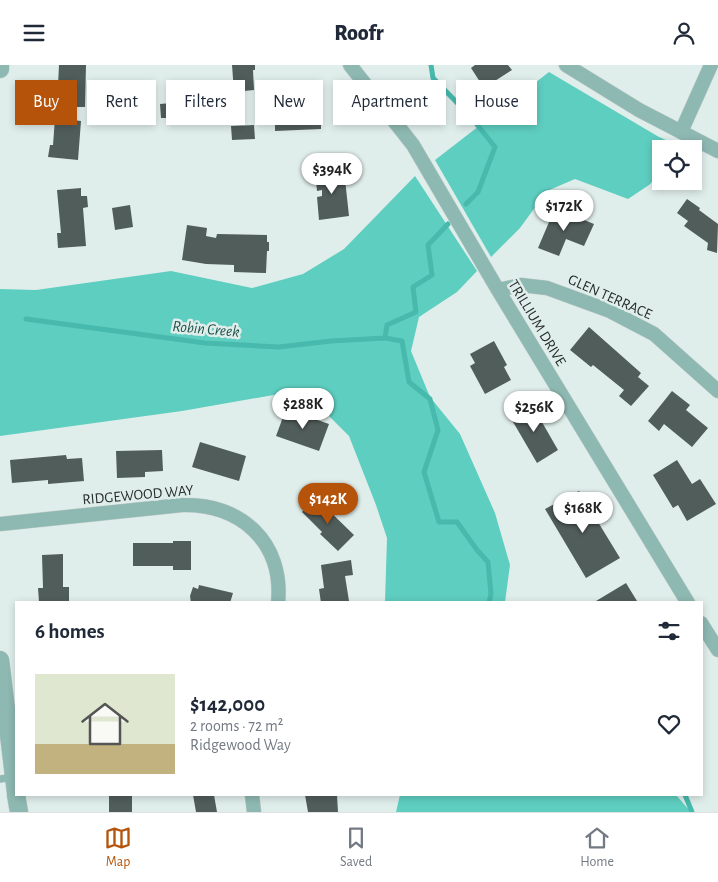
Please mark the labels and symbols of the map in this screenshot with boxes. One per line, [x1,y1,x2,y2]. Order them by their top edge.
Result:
pin: $394K [297,153,367,195]
pin: $172K [529,189,599,232]
street label: GLEN TERRACE [566,272,654,322]
street label: TRILLIUM DRIVE [505,277,569,369]
water label: Robin Creek [172,318,240,340]
pin: $288K [268,387,338,430]
pin: $256K [499,391,569,433]
street label: RIDGEWOOD WAY [82,483,194,507]
pin: $142K [293,483,363,525]
pin: $168K [548,491,618,534]

